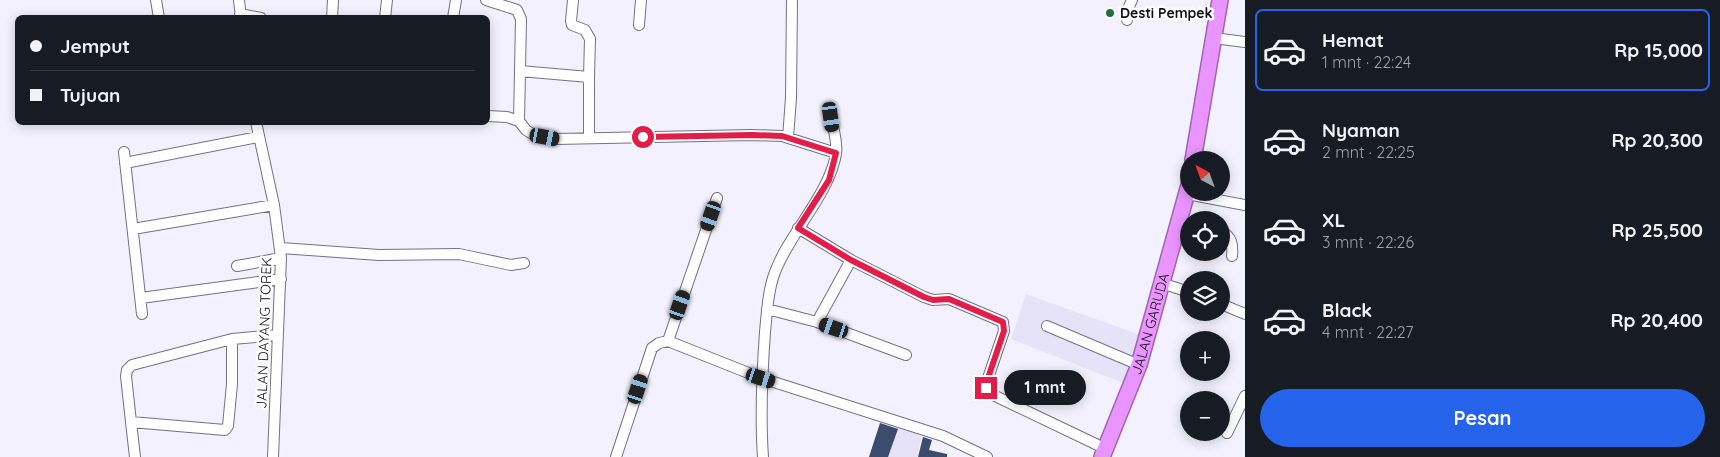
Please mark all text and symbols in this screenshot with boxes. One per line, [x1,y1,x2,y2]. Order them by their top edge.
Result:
place label: Desti Pempek [1120,4,1213,22]
marker: Desti Pempek [1104,7,1116,19]
icon: car [1262,28,1307,73]
text: Hemat [1322,28,1384,52]
text: Jemput [60,34,130,58]
text: Rp 15,000 [1614,38,1703,62]
text: 1 mnt · 22:24 [1322,52,1411,72]
text: Tujuan [60,83,120,107]
car [821,101,840,133]
icon: car [1262,118,1307,163]
text: Nyaman [1322,118,1400,142]
route start [632,126,654,148]
car [528,127,561,147]
text: Rp 20,300 [1611,128,1703,152]
text: 2 mnt · 22:25 [1322,142,1415,162]
north arrow [1180,151,1230,201]
map controls [1180,151,1230,441]
car [699,199,722,233]
icon: car [1262,208,1307,253]
text: XL [1322,208,1345,232]
button: locate [1180,211,1230,261]
text: Rp 25,500 [1611,218,1703,242]
text: 3 mnt · 22:26 [1322,232,1414,252]
street label: JALAN DAYANG TOREK [252,257,276,409]
street label: JALAN GARUDA [1127,271,1173,377]
button: layers [1180,271,1230,321]
car [668,288,691,322]
icon: car [1262,298,1307,343]
text: Black [1322,298,1372,322]
text: Rp 20,400 [1610,308,1703,332]
car [817,316,850,340]
text: 4 mnt · 22:27 [1322,322,1413,342]
button: + [1180,331,1230,381]
car [744,366,777,390]
callout: 1 mnt [1004,370,1086,406]
car [626,372,649,406]
route end [975,377,997,399]
text: 1 mnt [1024,377,1066,397]
button: Pesan [1260,389,1705,447]
button: − [1180,391,1230,441]

